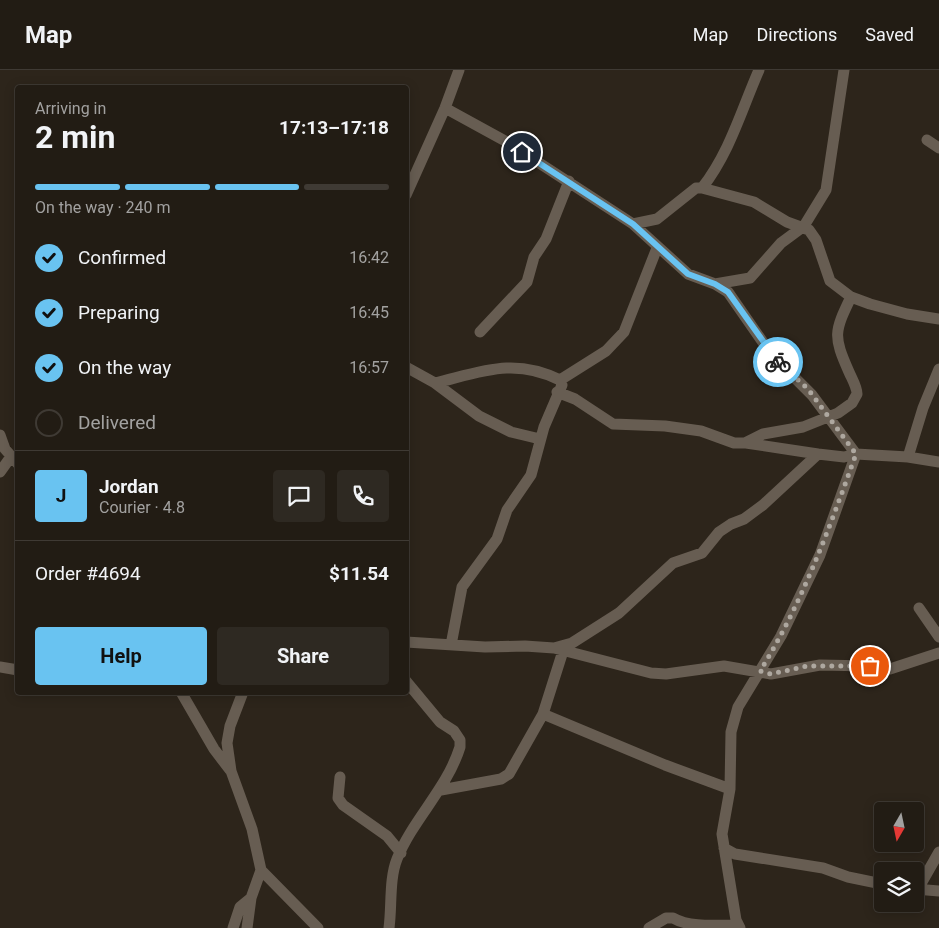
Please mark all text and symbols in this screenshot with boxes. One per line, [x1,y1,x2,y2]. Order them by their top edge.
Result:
text: Map [25,21,72,49]
text: Map [693,24,728,45]
text: Directions [756,24,837,45]
text: Saved [865,24,914,45]
text: Arriving in [35,99,106,118]
text: 17:13–17:18 [279,116,389,139]
text: 2 min [35,118,115,156]
pin [501,131,543,173]
icon: home [508,138,536,166]
text: On the way · 240 m [35,198,171,217]
icon: check [35,244,63,272]
text: Confirmed [78,246,166,269]
text: 16:42 [349,248,389,267]
icon: check [35,299,63,327]
text: Preparing [78,301,160,324]
text: 16:45 [349,303,389,322]
courier [753,337,803,387]
icon: bike [764,348,792,376]
icon: check [35,354,63,382]
text: On the way [78,356,171,379]
text: 16:57 [349,358,389,377]
text: Delivered [78,411,156,434]
button: chat [273,470,325,522]
button: phone [337,470,389,522]
text: Jordan [99,475,159,498]
text: J [56,484,66,507]
text: Courier · 4.8 [99,498,185,517]
text: Order #4694 [35,562,141,585]
text: $11.54 [329,562,389,585]
button: Help [35,627,207,685]
button: Share [217,627,389,685]
pin [849,645,891,687]
icon: bag [856,652,884,680]
north arrow [874,802,924,852]
map controls [874,802,924,912]
button: layers [874,862,924,912]

